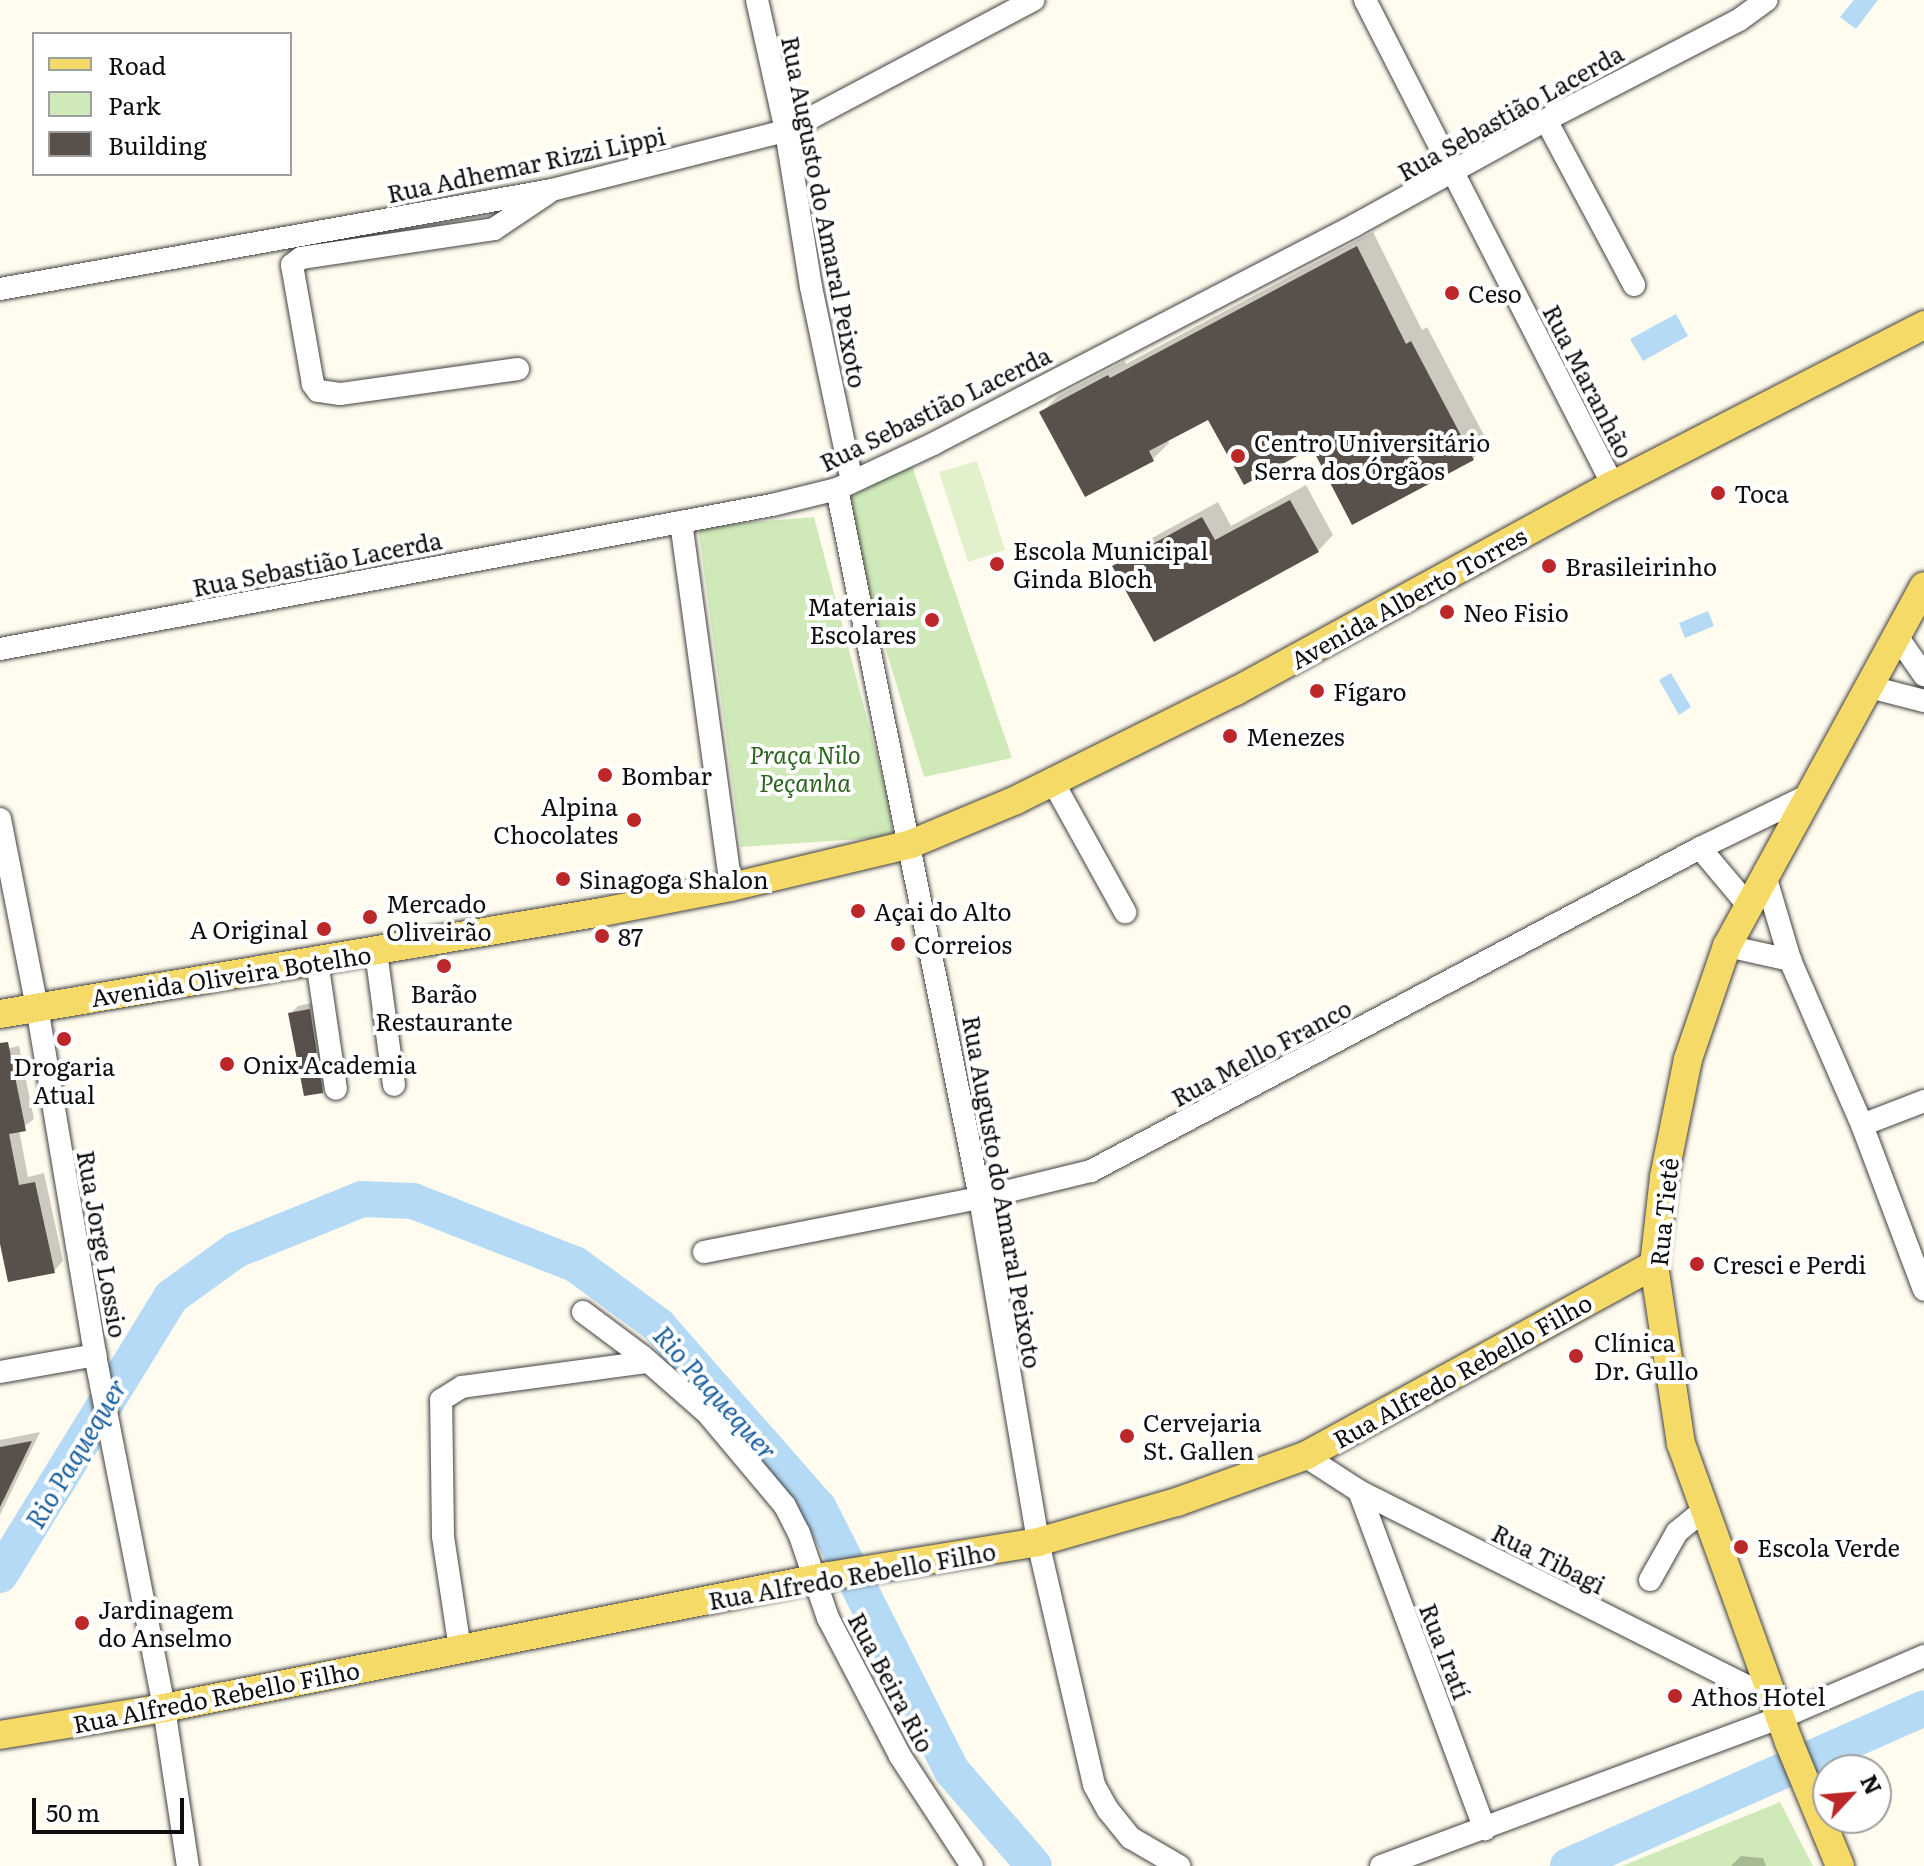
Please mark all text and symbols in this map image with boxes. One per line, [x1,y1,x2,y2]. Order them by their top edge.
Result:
legend [32,32,292,176]
street label: Rua Augusto do Amaral Peixoto [777,34,873,390]
street label: Rua Sebastião Lacerda [1392,38,1628,186]
text: Road [108,47,166,82]
text: Park [108,87,161,122]
street label: Rua Adhemar Rizzi Lippi [384,120,668,208]
text: Building [108,127,207,162]
place label: Ceso [1468,279,1522,307]
marker: Ceso [1443,284,1461,302]
street label: Rua Maranhão [1538,300,1640,462]
street label: Rua Sebastião Lacerda [815,340,1055,476]
place label: Centro Universitário Serra dos Órgãos [1254,428,1490,484]
marker: Centro Universitário Serra dos Órgãos [1229,447,1247,465]
place label: Toca [1734,479,1789,507]
marker: Toca [1709,484,1727,502]
street label: Avenida Alberto Torres [1285,520,1531,674]
street label: Rua Sebastião Lacerda [190,525,444,601]
place label: Escola Municipal Ginda Bloch [1013,536,1208,592]
place label: Brasileirinho [1565,552,1717,580]
marker: Escola Municipal Ginda Bloch [988,555,1006,573]
marker: Brasileirinho [1540,557,1558,575]
place label: Materiais Escolares [807,592,916,648]
place label: Neo Fisio [1463,598,1569,626]
marker: Neo Fisio [1438,603,1456,621]
marker: Materiais Escolares [923,611,941,629]
place label: Fígaro [1333,677,1407,705]
marker: Fígaro [1308,682,1326,700]
place label: Menezes [1246,722,1344,750]
marker: Menezes [1221,727,1239,745]
park label: Praça Nilo Peçanha [749,740,861,796]
place label: Bombar [621,761,712,789]
marker: Bombar [596,766,614,784]
place label: Alpina Chocolates [493,792,618,848]
marker: Alpina Chocolates [625,811,643,829]
place label: Sinagoga Shalon [579,865,769,893]
marker: Sinagoga Shalon [554,870,572,888]
place label: Mercado Oliveirão [386,889,492,945]
place label: Açai do Alto [874,897,1012,925]
marker: Açai do Alto [849,902,867,920]
marker: Mercado Oliveirão [361,908,379,926]
place label: A Original [190,915,308,943]
marker: A Original [315,920,333,938]
place label: 87 [618,922,643,950]
marker: 87 [593,927,611,945]
place label: Correios [914,930,1012,958]
marker: Correios [889,935,907,953]
street label: Avenida Oliveira Botelho [89,939,373,1011]
marker: Barão Restaurante [435,957,453,975]
place label: Barão Restaurante [375,979,513,1035]
street label: Rua Mello Franco [1166,992,1356,1112]
street label: Rua Augusto do Amaral Peixoto [958,1013,1048,1371]
marker: Drogaria Atual [55,1030,73,1048]
place label: Onix Academia [243,1050,417,1078]
place label: Drogaria Atual [13,1052,115,1108]
marker: Onix Academia [218,1055,236,1073]
street label: Rua Jorge Lossio [72,1148,134,1340]
street label: Rua Tietê [1643,1156,1683,1268]
place label: Cresci e Perdi [1713,1250,1866,1278]
marker: Cresci e Perdi [1688,1255,1706,1273]
street label: Rua Alfredo Rebello Filho [1328,1287,1596,1453]
water label: Rio Paquequer [648,1319,784,1465]
place label: Clínica Dr. Gullo [1594,1328,1698,1384]
marker: Clínica Dr. Gullo [1565,1345,1587,1367]
water label: Rio Paquequer [18,1373,132,1533]
place label: Cervejaria St. Gallen [1143,1408,1261,1464]
marker: Cervejaria St. Gallen [1118,1427,1136,1445]
street label: Rua Tibagi [1488,1517,1610,1599]
place label: Escola Verde [1757,1533,1900,1561]
street label: Rua Alfredo Rebello Filho [706,1536,998,1614]
marker: Escola Verde [1732,1538,1750,1556]
place label: Jardinagem do Anselmo [98,1595,234,1651]
street label: Rua Iratí [1415,1599,1477,1703]
street label: Rua Beira Rio [843,1607,941,1757]
marker: Jardinagem do Anselmo [73,1614,91,1632]
street label: Rua Alfredo Rebello Filho [70,1654,362,1738]
place label: Athos Hotel [1691,1682,1826,1710]
marker: Athos Hotel [1666,1687,1684,1705]
north arrow [1812,1754,1892,1834]
text: N [1853,1769,1891,1800]
scale bar [36,1782,188,1832]
text: 50 m [46,1794,100,1829]

